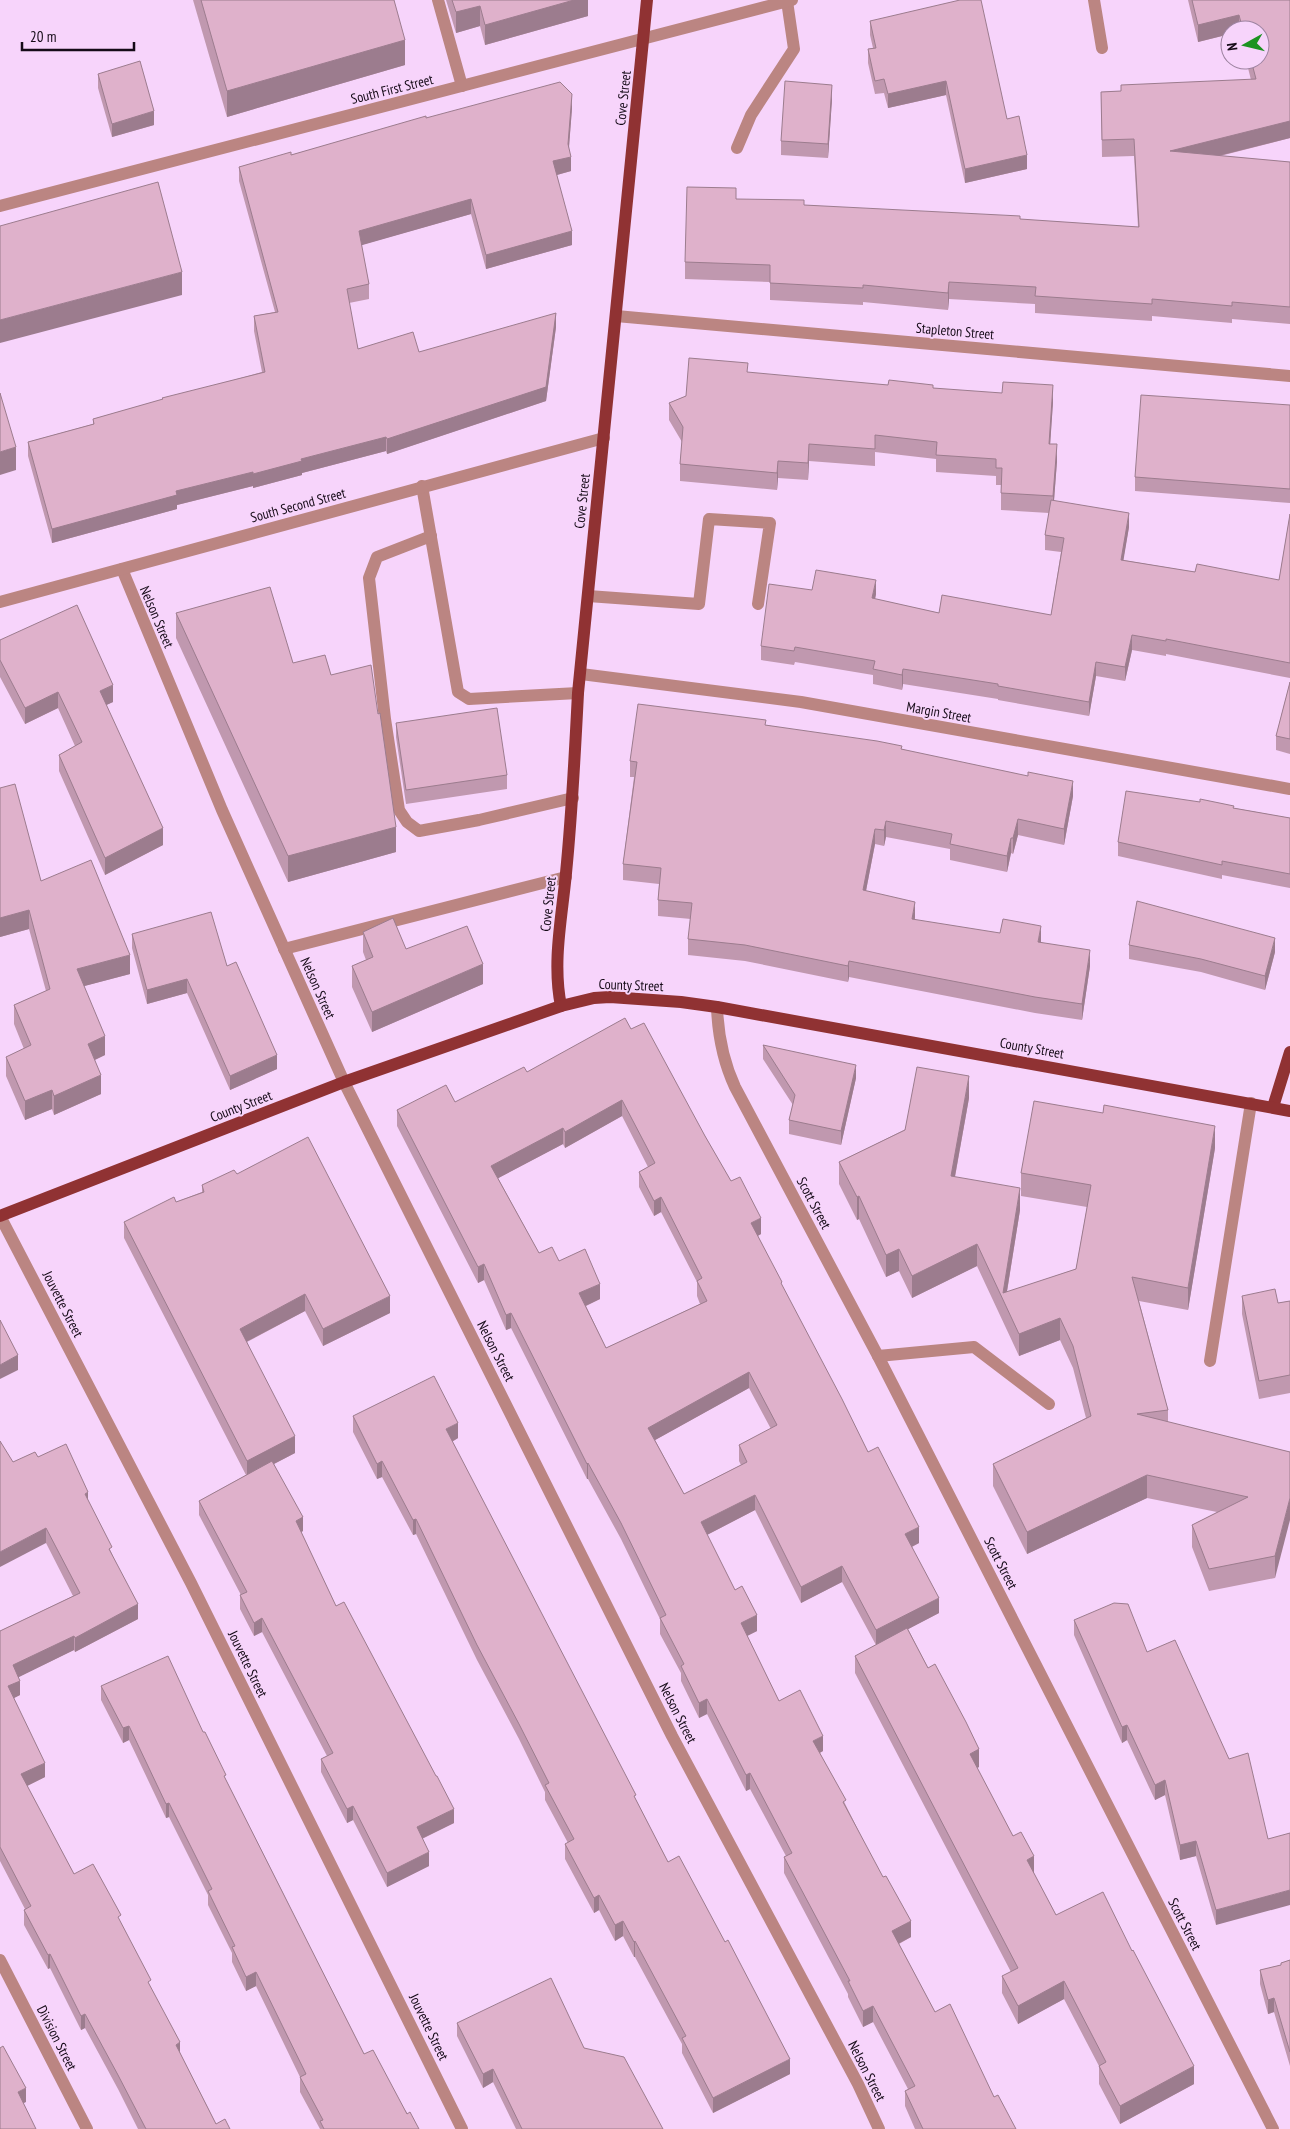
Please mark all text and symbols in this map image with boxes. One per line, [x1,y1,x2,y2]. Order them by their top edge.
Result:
scale bar [22,20,135,52]
north arrow [1220,20,1270,70]
text: 20 m [30,27,56,46]
text: N [1223,42,1242,52]
street label: South First Street [349,70,435,108]
street label: Cove Street [611,70,635,126]
street label: Stapleton Street [915,319,995,343]
street label: Cove Street [570,473,594,529]
street label: South Second Street [248,484,348,526]
street label: Nelson Street [136,583,178,651]
street label: Margin Street [905,697,973,727]
street label: Cove Street [536,876,560,932]
street label: Nelson Street [296,954,340,1022]
street label: County Street [598,975,664,995]
street label: County Street [998,1034,1066,1063]
street label: County Street [207,1086,275,1126]
street label: Scott Street [793,1174,835,1232]
street label: Jouvette Street [38,1267,87,1340]
street label: Nelson Street [473,1318,519,1384]
street label: Scott Street [980,1534,1022,1592]
street label: Jouvette Street [224,1627,272,1700]
street label: Nelson Street [655,1680,701,1746]
street label: Scott Street [1164,1895,1206,1953]
street label: Jouvette Street [405,1990,453,2063]
street label: Division Street [33,2002,81,2074]
street label: Nelson Street [844,2038,890,2104]

